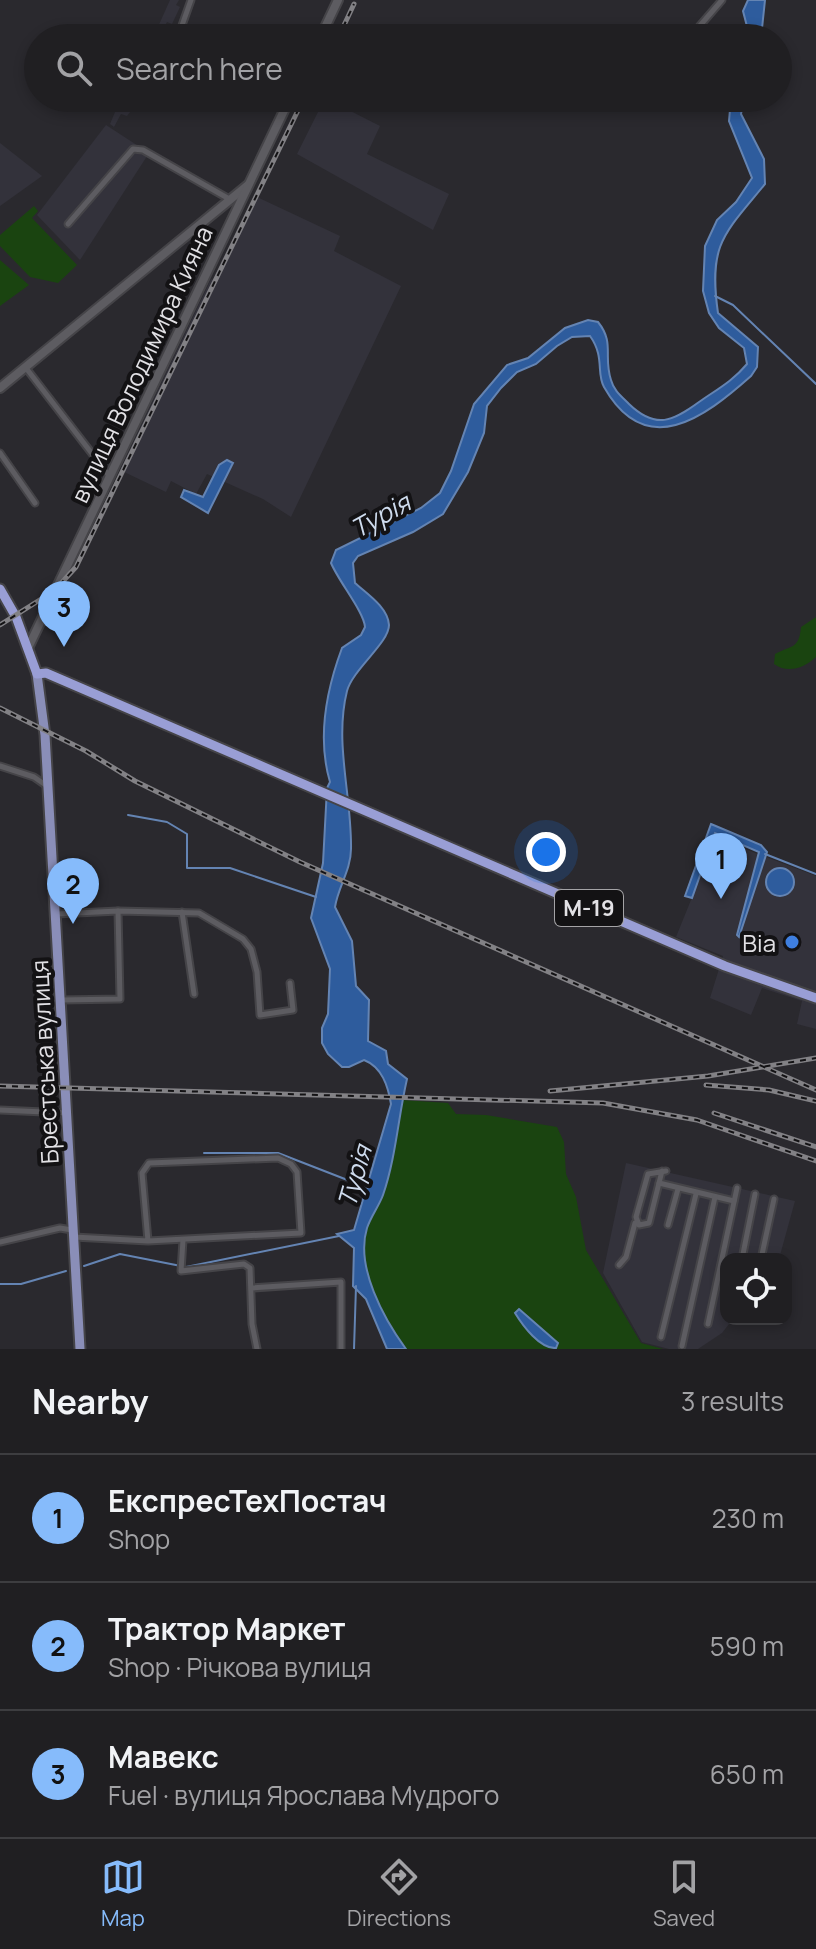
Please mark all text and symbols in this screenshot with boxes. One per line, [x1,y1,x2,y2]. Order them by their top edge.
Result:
search box [24,24,792,112]
icon: search [52,46,96,90]
text: Search here [116,48,283,89]
street label: вулиця Володимира Кияна [62,220,220,508]
water label: Турія [344,483,419,546]
pin: 3 [38,581,90,647]
your location [526,832,566,872]
pin: 1 [695,833,747,899]
pin: 2 [47,858,99,924]
road number: М-19 [555,890,623,926]
place label: Віа [742,926,776,959]
marker: Віа [783,933,801,951]
street label: Брестська вулиця [22,959,66,1165]
water label: Турія [328,1138,381,1211]
map controls [720,1253,792,1325]
button: locate [720,1253,792,1325]
text: Nearby [32,1378,148,1424]
text: 3 results [681,1383,784,1419]
text: ЕкспресТехПостач [108,1480,387,1521]
text: 1 [52,1500,64,1536]
text: 230 m [712,1500,784,1536]
text: Shop [108,1521,170,1557]
text: Трактор Маркет [108,1608,346,1649]
text: 2 [50,1628,66,1664]
text: 590 m [710,1628,784,1664]
text: Shop · Річкова вулиця [108,1649,371,1685]
text: Мавекс [108,1736,219,1777]
text: 3 [50,1756,66,1792]
text: 650 m [710,1756,784,1792]
text: Fuel · вулиця Ярослава Мудрого [108,1777,499,1813]
tab: Map [101,1855,145,1933]
tab: Directions [347,1855,451,1933]
tab: Saved [653,1855,715,1933]

